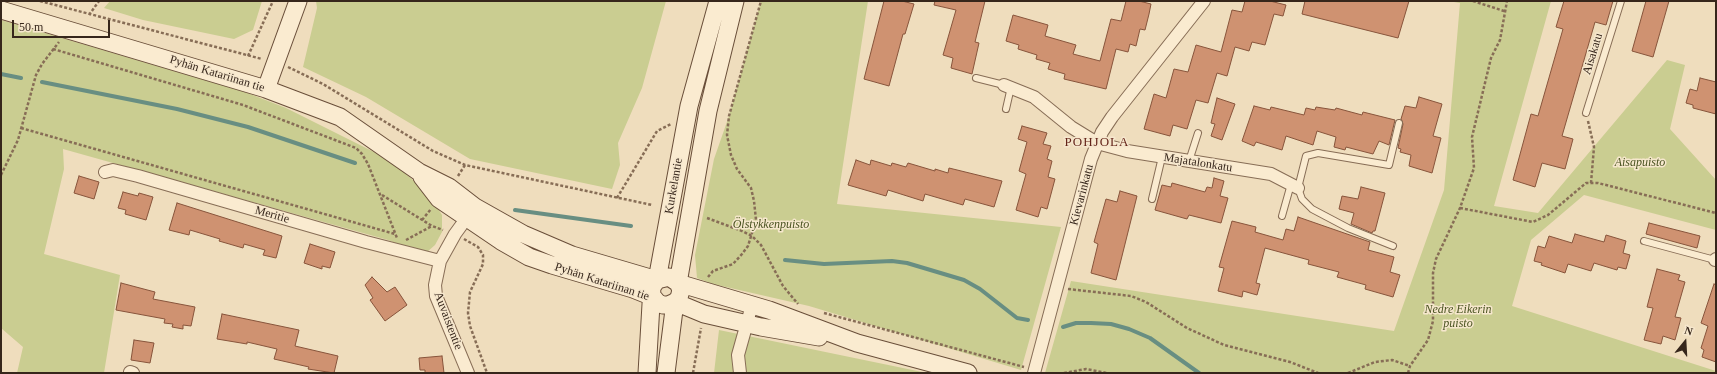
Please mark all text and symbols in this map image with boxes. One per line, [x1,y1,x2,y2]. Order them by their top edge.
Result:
scale bar [14,12,112,38]
text: 50 m [19,20,43,34]
street label: Aisakatu [1580,31,1606,77]
street label: Pyhän Katariinan tie [168,53,266,95]
district label: POHJOLA [1065,135,1129,151]
street label: Majatalonkatu [1163,150,1233,176]
park label: Aisapuisto [1615,156,1665,170]
street label: Kurkelantie [662,157,686,215]
street label: Kievarinkatu [1067,163,1097,227]
street label: Meritie [253,203,291,227]
park label: Ölstykkenpuisto [733,218,809,232]
street label: Pyhän Katariinan tie [553,260,651,304]
street label: Auvaistentie [430,290,466,352]
park label: Nedre Eikerin puisto [1424,303,1492,331]
north arrow [1665,322,1705,362]
text: N [1683,324,1694,338]

